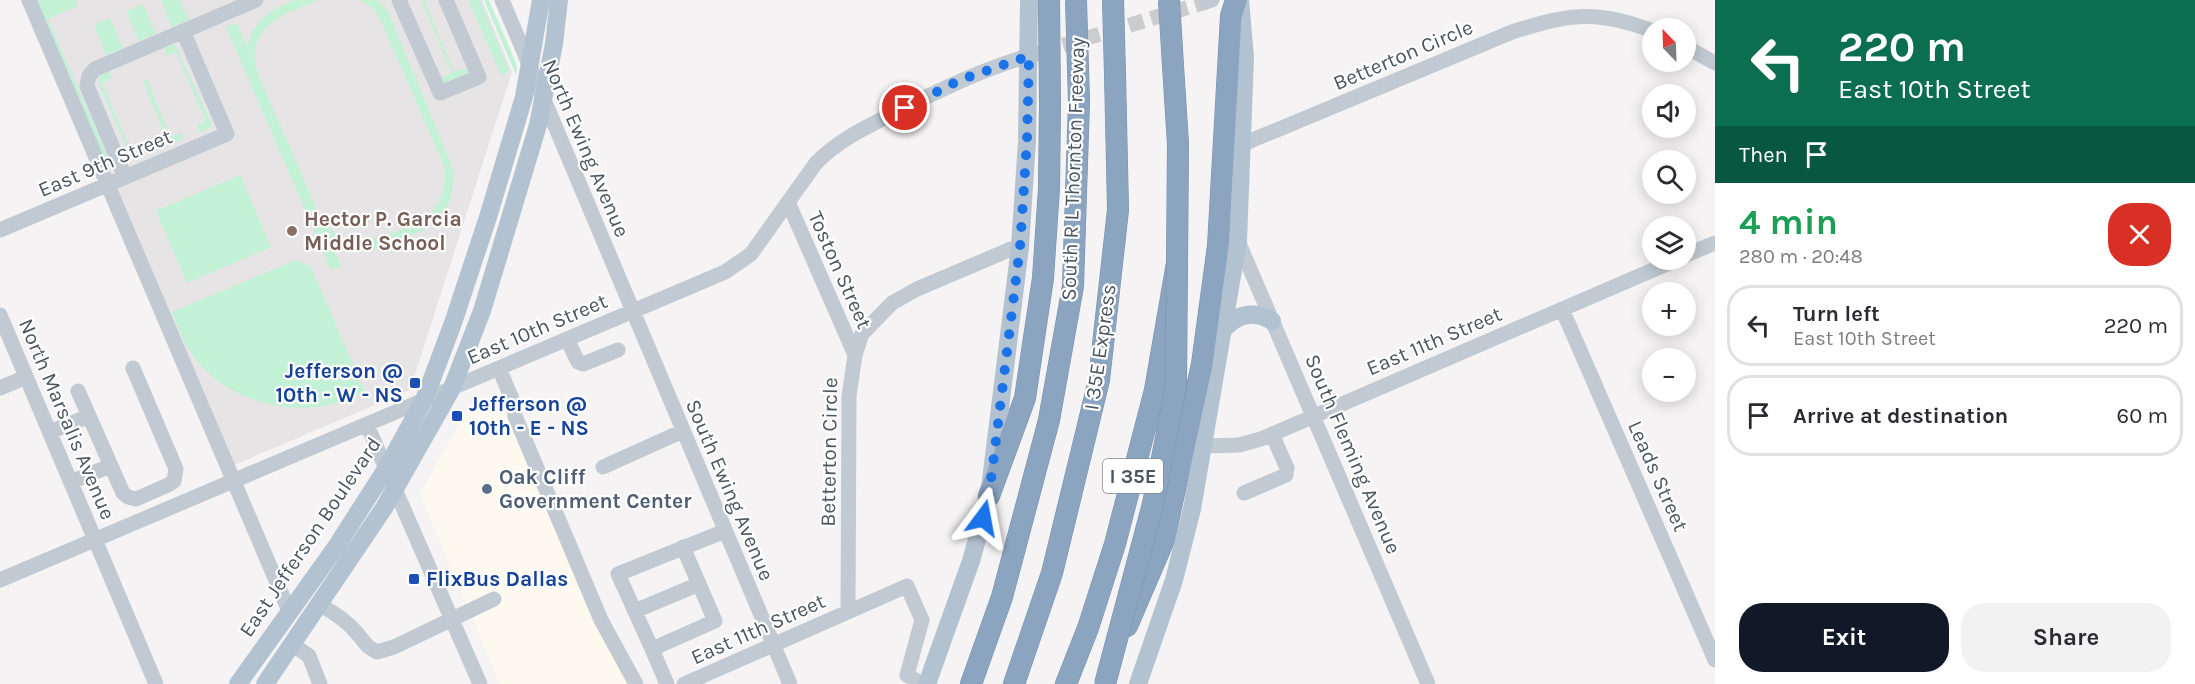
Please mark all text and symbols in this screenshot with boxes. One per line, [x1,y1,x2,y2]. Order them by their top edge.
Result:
street label: Betterton Circle [1330,15,1476,95]
north arrow [1642,18,1696,72]
map controls [1642,18,1696,402]
text: 220 m [1838,22,1966,72]
icon: left [1739,24,1817,102]
street label: South R L Thornton Freeway [1056,37,1090,301]
street label: North Ewing Avenue [538,55,634,241]
text: East 10th Street [1838,73,2031,105]
pin [879,82,930,133]
button: sound [1642,84,1696,138]
icon: arrive [888,91,921,124]
street label: East 9th Street [35,124,175,202]
icon: arrive [1800,138,1833,171]
text: Then [1739,142,1788,168]
button: search [1642,150,1696,204]
text: 4 min [1739,201,1838,243]
button: close [2108,203,2171,266]
place label: Hector P. Garcia Middle School [304,207,462,255]
street label: Toston Street [803,208,877,333]
button: layers [1642,216,1696,270]
marker: Hector P. Garcia Middle School [285,224,299,238]
text: 280 m · 20:48 [1739,245,1863,268]
street label: I 35E Express [1079,282,1121,412]
button: + [1642,282,1696,336]
street label: East 10th Street [463,289,611,369]
text: Turn left [1793,301,1880,327]
street label: East 11th Street [1363,302,1505,380]
icon: left [1742,309,1775,342]
text: 220 m [2104,313,2168,339]
street label: North Marsalis Avenue [14,315,120,523]
text: East 10th Street [1793,327,1936,350]
button: − [1642,348,1696,402]
street label: South Fleming Avenue [1300,351,1406,557]
place label: Jefferson @ 10th - W - NS [276,359,403,407]
marker: Jefferson @ 10th - W - NS [408,376,422,390]
street label: Betterton Circle [816,377,842,527]
place label: Jefferson @ 10th - E - NS [469,392,589,440]
street label: South Ewing Avenue [681,396,779,584]
icon: arrive [1742,399,1775,432]
text: Arrive at destination [1793,403,2008,429]
text: 60 m [2117,403,2168,429]
marker: Jefferson @ 10th - E - NS [450,409,464,423]
street label: Leads Street [1623,417,1693,535]
street label: East Jefferson Boulevard [234,433,386,641]
road number: I 35E [1103,459,1163,493]
place label: Oak Cliff Government Center [499,465,692,513]
marker: Oak Cliff Government Center [480,482,494,496]
position arrow [951,486,1015,550]
place label: FlixBus Dallas [426,567,568,591]
marker: FlixBus Dallas [407,572,421,586]
street label: East 11th Street [687,589,829,669]
button: Exit [1739,603,1949,672]
button: Share [1961,603,2171,672]

